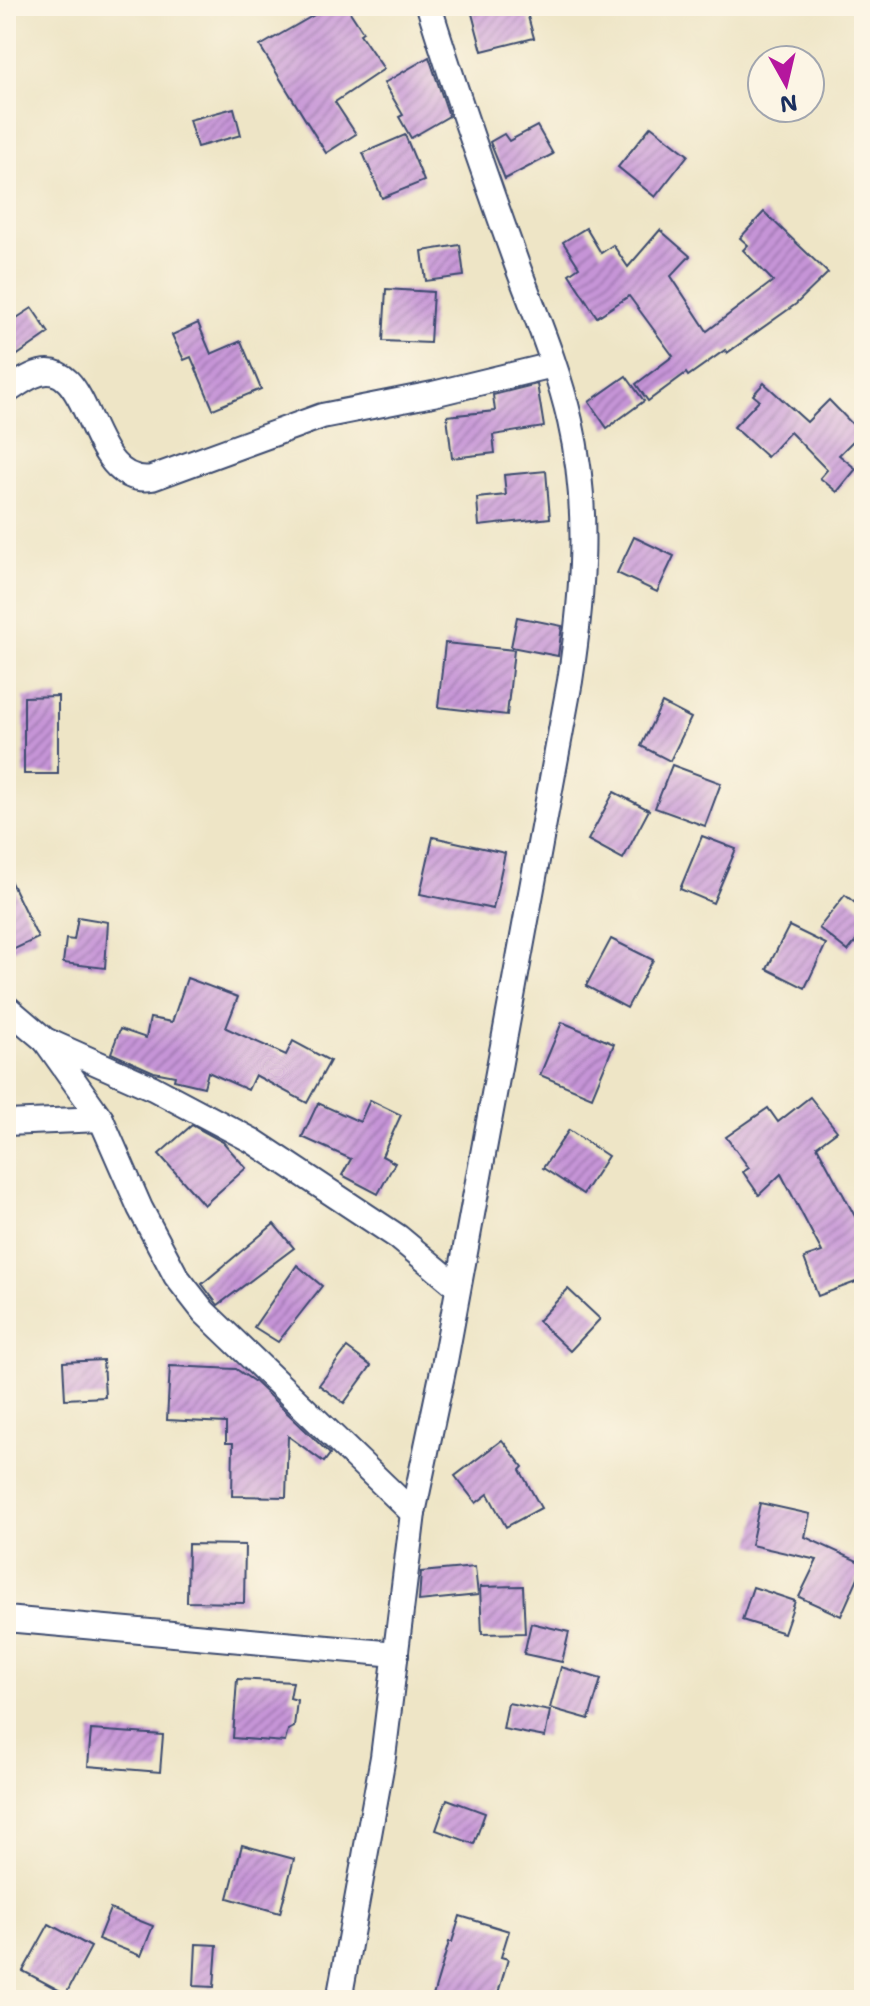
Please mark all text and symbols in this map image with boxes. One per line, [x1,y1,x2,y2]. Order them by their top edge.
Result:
north arrow [746,44,826,124]
text: N [778,88,799,119]

